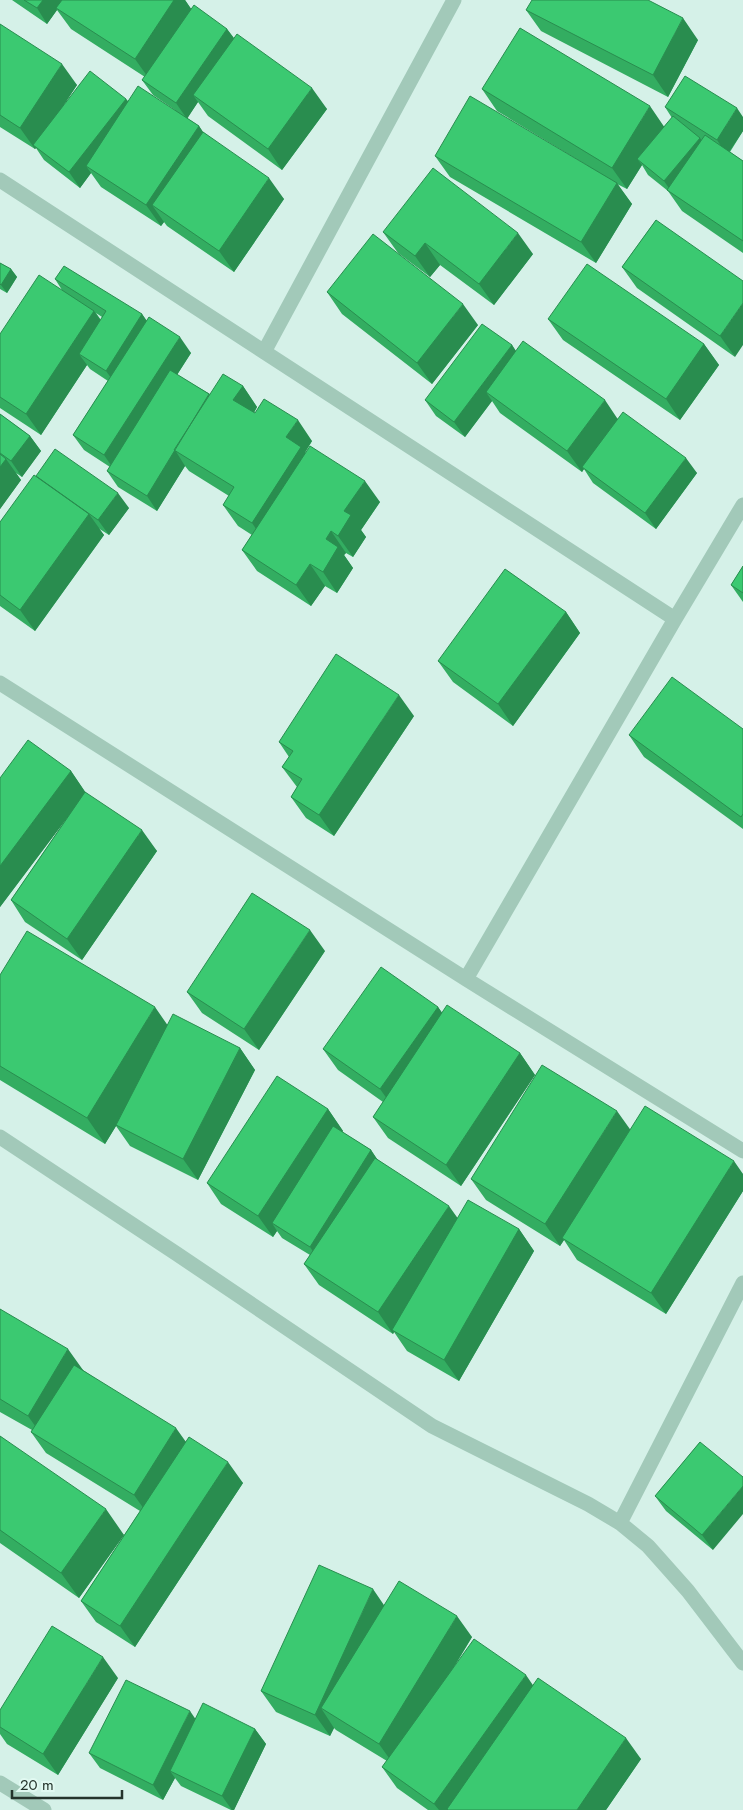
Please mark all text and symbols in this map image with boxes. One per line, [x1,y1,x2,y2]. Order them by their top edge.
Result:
scale bar [12,1768,122,1800]
text: 20 m [20,1774,54,1796]

